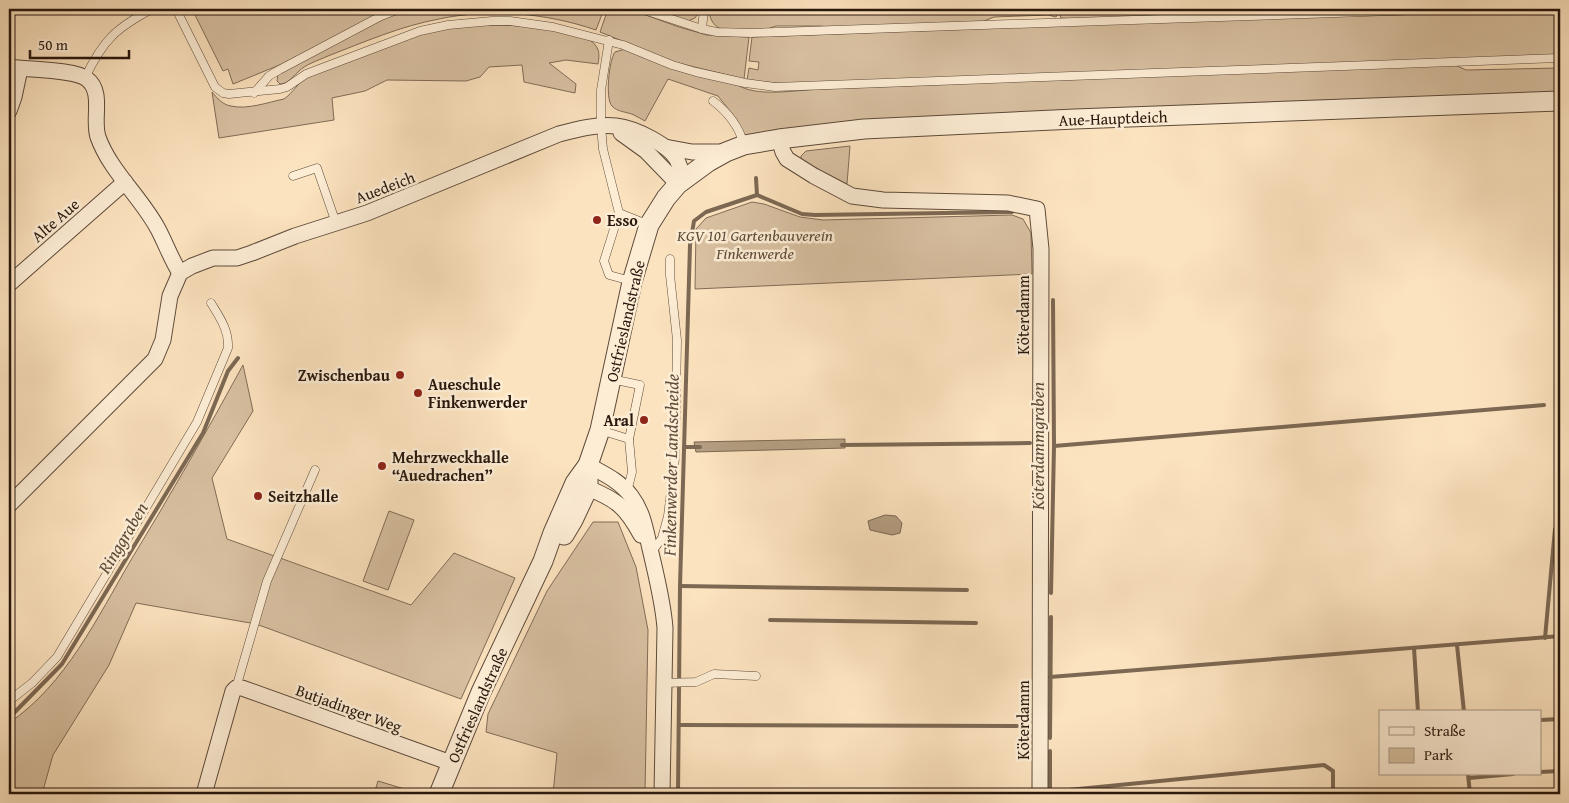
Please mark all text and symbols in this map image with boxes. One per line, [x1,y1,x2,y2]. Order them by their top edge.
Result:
scale bar [30,28,129,60]
text: 50 m [38,34,69,55]
street label: Aue-Hauptdeich [1058,104,1168,132]
street label: Auedeich [352,165,418,209]
street label: Alte Aue [26,192,84,248]
place label: Esso [607,208,638,232]
marker: Esso [591,214,603,226]
park label: KGV 101 Gartenbauverein Finkenwerde [676,223,833,265]
street label: Ostfrieslandstraße [599,258,651,384]
street label: Köterdamm [1011,275,1035,355]
place label: Zwischenbau [298,363,391,387]
marker: Zwischenbau [394,369,406,381]
place label: Aueschule Finkenwerder [428,372,528,414]
water label: Finkenwerder Landscheide [655,374,686,557]
water label: Köterdammgraben [1024,382,1051,511]
marker: Aueschule Finkenwerder [412,387,424,399]
place label: Aral [603,408,634,432]
marker: Aral [638,414,650,426]
place label: Mehrzweckhalle “Auedrachen” [392,445,509,487]
marker: Mehrzweckhalle “Auedrachen” [376,460,388,472]
place label: Seitzhalle [268,484,338,508]
marker: Seitzhalle [252,490,264,502]
water label: Ringgraben [90,497,155,579]
street label: Ostfrieslandstraße [441,643,513,767]
street label: Butjadinger Weg [293,678,405,738]
street label: Köterdamm [1011,680,1035,760]
legend [1379,710,1542,776]
text: Straße [1424,720,1466,741]
text: Park [1424,744,1453,765]

